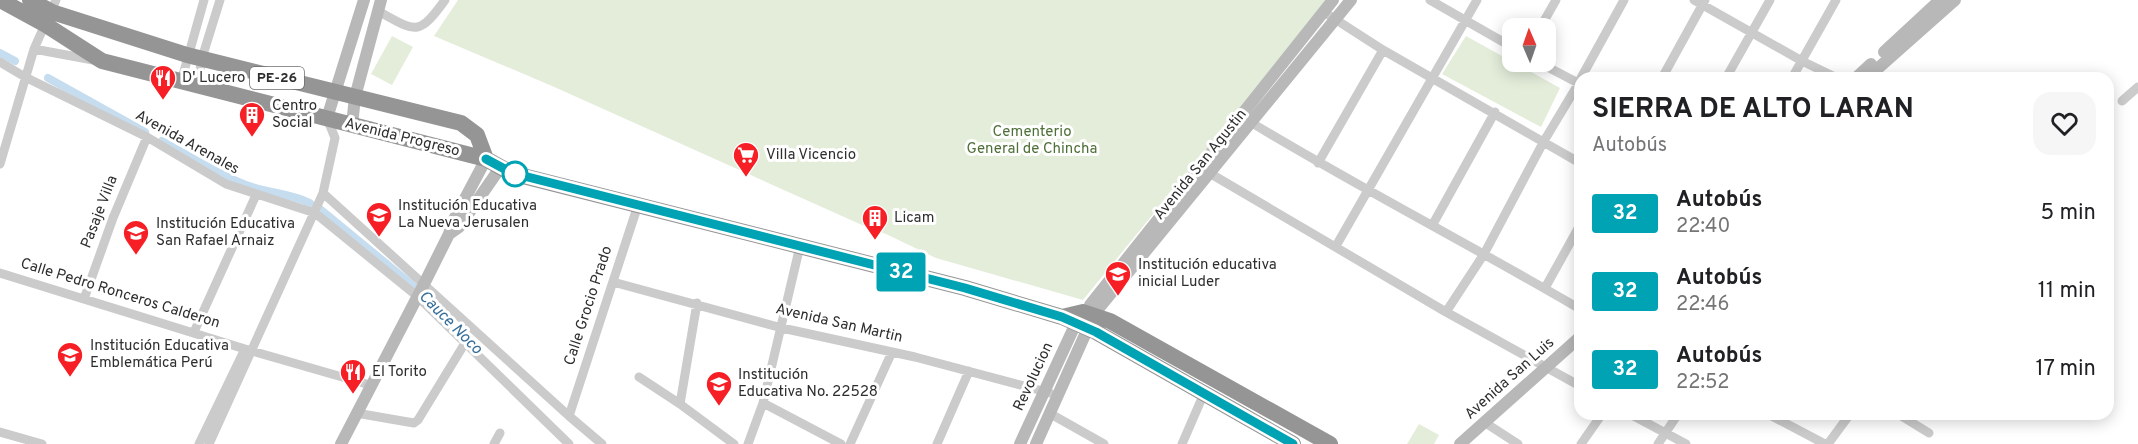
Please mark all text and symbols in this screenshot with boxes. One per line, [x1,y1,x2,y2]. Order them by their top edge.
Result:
north arrow [1502,18,1556,72]
map controls [1502,18,1556,72]
restaurant icon: D' Lucero [148,63,178,101]
road number: PE-26 [250,67,304,89]
place label: D' Lucero [182,69,245,88]
text: SIERRA DE ALTO LARAN [1592,92,1914,128]
button: heart [2033,92,2096,155]
place label: Centro Social [272,97,317,133]
building icon: Centro Social [237,100,267,138]
street label: Avenida San Agustin [1150,106,1252,224]
street label: Avenida Arenales [132,107,242,179]
street label: Avenida Progreso [342,114,462,162]
park label: Cementerio General de Chincha [967,123,1097,159]
text: Autobús [1592,133,1667,159]
supermarket icon: Villa Vicencio [731,140,761,178]
place label: Villa Vicencio [766,146,856,165]
unlabelled marker [502,161,528,187]
street label: Pasaje Villa [77,173,123,251]
text: Autobús [1676,187,1762,214]
place label: Institución Educativa La Nueva Jerusalen [398,197,537,233]
school or university icon: Institución Educativa La Nueva Jerusalen [364,200,394,238]
text: 32 [1612,200,1638,227]
text: 5 min [2041,200,2096,227]
building icon: Licam [860,203,890,241]
place label: Licam [894,209,934,228]
text: 22:40 [1676,214,1730,240]
place label: Institución Educativa San Rafael Arnaiz [156,215,295,251]
school or university icon: Institución Educativa San Rafael Arnaiz [121,218,151,256]
street label: Calle Grocio Prado [561,244,617,368]
line badge: 32 [874,252,928,292]
street label: Calle Pedro Ronceros Calderon [18,255,222,333]
place label: Institución educativa inicial Luder [1138,256,1277,292]
text: 32 [888,259,914,286]
school or university icon: Institución educativa inicial Luder [1103,259,1133,297]
text: Autobús [1676,265,1762,292]
text: 32 [1612,278,1638,305]
text: 11 min [2038,278,2096,305]
water label: Cauce Noco [414,287,486,359]
text: 22:46 [1676,292,1729,318]
street label: Avenida San Martin [774,300,904,348]
street label: Avenida San Luis [1461,334,1559,424]
place label: Institución Educativa Emblemática Perú [90,337,229,373]
school or university icon: Institución Educativa Emblemática Perú [55,340,85,378]
street label: Revolucion [1010,340,1058,414]
text: Autobús [1676,343,1762,370]
text: 32 [1612,356,1638,383]
text: 17 min [2036,356,2096,383]
restaurant icon: El Torito [338,357,368,395]
place label: El Torito [372,363,427,382]
place label: Institución Educativa No. 22528 [738,366,878,402]
school or university icon: Institución Educativa No. 22528 [704,369,734,407]
text: 22:52 [1676,370,1730,396]

